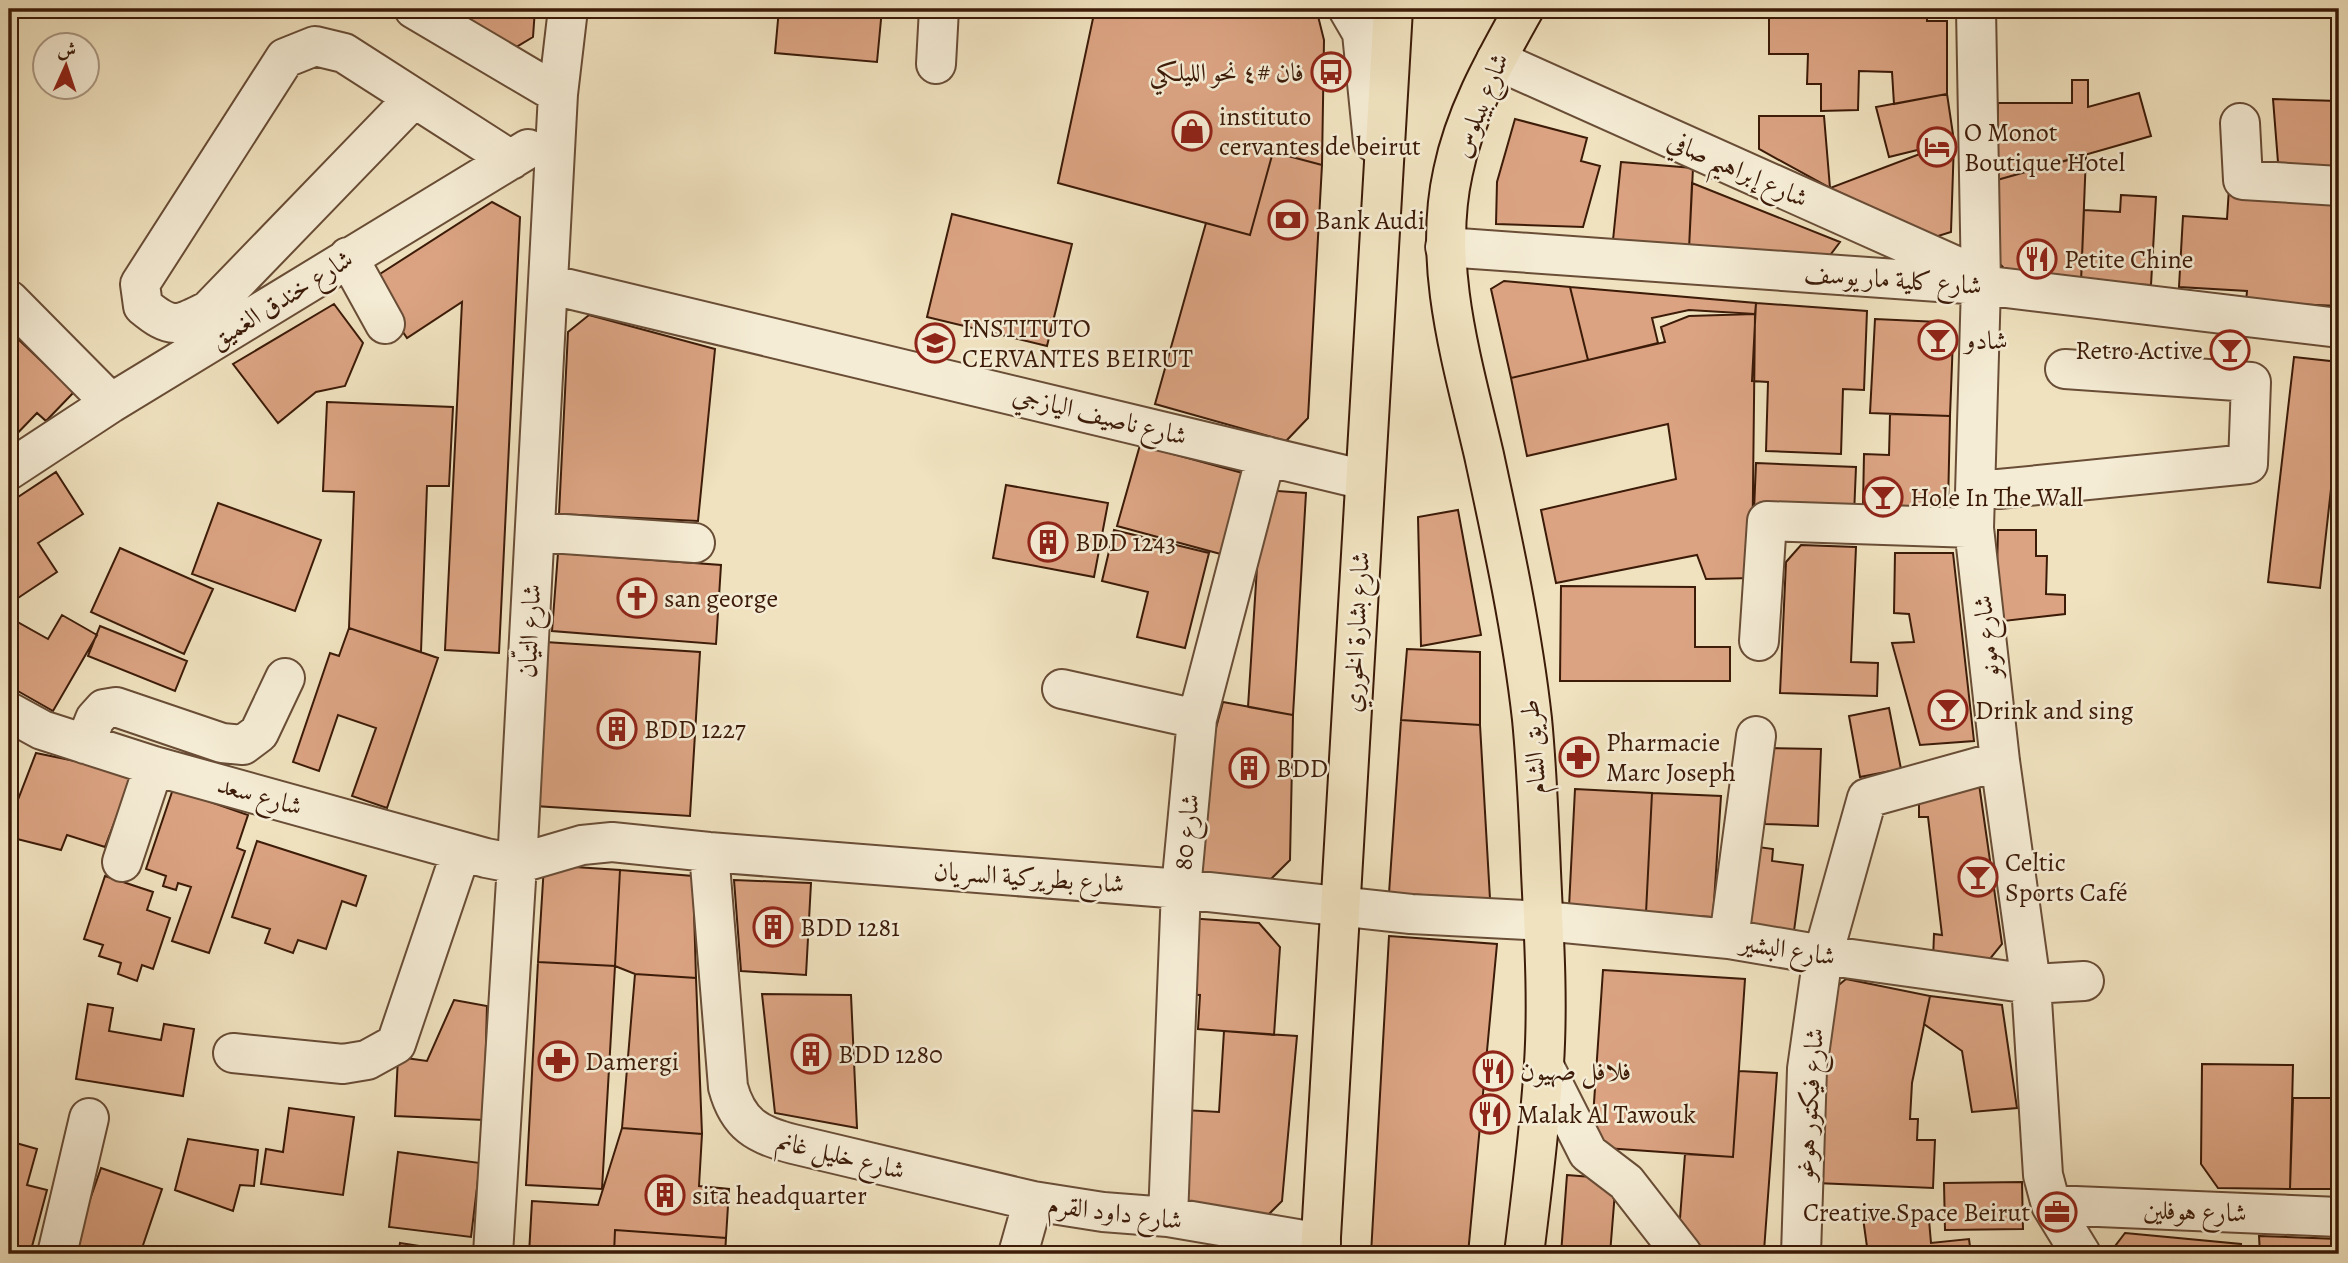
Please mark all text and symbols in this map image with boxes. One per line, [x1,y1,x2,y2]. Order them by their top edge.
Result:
north arrow [32,32,102,102]
text: ش [57,37,77,63]
street label: شارع بيبلوس [1444,48,1521,164]
bus stop icon: فان #٤ نحو الليلكي [1310,51,1352,93]
place label: فان #٤ نحو الليلكي [1150,55,1304,96]
place label: instituto cervantes de beirut [1219,99,1421,164]
shop icon: instituto cervantes de beirut [1171,110,1213,152]
place label: O Monot Boutique Hotel [1964,115,2125,180]
street label: شارع إبراهيم صافي [1659,123,1814,223]
hotel icon: O Monot Boutique Hotel [1916,126,1958,168]
bank icon: Bank Audi [1267,199,1309,241]
place label: Bank Audi [1315,203,1425,238]
restaurant icon: Petite Chine [2016,238,2058,280]
street label: شارع خندق الغميق [203,241,362,361]
place label: Petite Chine [2064,242,2193,277]
street label: شارع كلية مار يوسف [1803,256,1983,307]
place label: INSTITUTO CERVANTES BEIRUT [962,311,1193,376]
bar icon: شادو [1917,319,1959,361]
school or university icon: INSTITUTO CERVANTES BEIRUT [914,322,956,364]
place label: شادو [1962,323,2008,358]
bar icon: Retro Active [2209,329,2251,371]
place label: Retro Active [2075,333,2203,368]
street label: شارع ناصيف اليازجي [1008,377,1191,458]
bar icon: Hole In The Wall [1862,476,1904,518]
place label: Hole In The Wall [1910,480,2083,515]
building icon: BDD 1243 [1027,521,1069,563]
place label: BDD 1243 [1075,525,1176,560]
street label: شارع بشارة الخوري [1335,551,1382,714]
church icon: san george [616,577,658,619]
place label: san george [664,581,778,616]
street label: شارع التيّان [509,583,553,679]
street label: شارع مونو [1965,593,2013,683]
bar icon: Drink and sing [1927,689,1969,731]
place label: Drink and sing [1975,693,2133,728]
street label: طريق الشام [1512,697,1560,796]
building icon: BDD 1227 [596,708,638,750]
place label: BDD 1227 [644,712,746,747]
place label: Pharmacie Marc Joseph [1606,725,1736,790]
pharmacy icon: Pharmacie Marc Joseph [1558,736,1600,778]
building icon: BDD [1228,747,1270,789]
place label: BDD [1276,751,1328,786]
street label: شارع سعد [212,767,306,828]
street label: شارع 80 [1165,792,1212,872]
place label: Celtic Sports Café [2005,845,2128,910]
street label: شارع بطريركية السريان [932,853,1125,906]
bar icon: Celtic Sports Café [1957,856,1999,898]
building icon: BDD 1281 [752,906,794,948]
place label: BDD 1281 [800,910,900,945]
street label: شارع البشير [1734,924,1838,978]
street label: شارع فيكتور هوغو [1787,1027,1836,1185]
building icon: BDD 1280 [790,1033,832,1075]
place label: BDD 1280 [838,1037,943,1072]
pharmacy icon: Damergi [537,1040,579,1082]
place label: Damergi [585,1044,679,1079]
restaurant icon: فلافل صهيون [1472,1050,1514,1092]
place label: فلافل صهيون [1520,1054,1631,1089]
restaurant icon: Malak Al Tawouk [1469,1093,1511,1135]
place label: Malak Al Tawouk [1517,1097,1696,1132]
street label: شارع خليل غانم [772,1123,909,1193]
building icon: sita headquarter [644,1174,686,1216]
place label: sita headquarter [692,1178,867,1213]
street label: شارع داود القرم [1045,1187,1184,1243]
office icon: Creative Space Beirut [2036,1191,2078,1233]
street label: شارع هوفلين [2142,1192,2247,1235]
place label: Creative Space Beirut [1803,1195,2030,1230]

